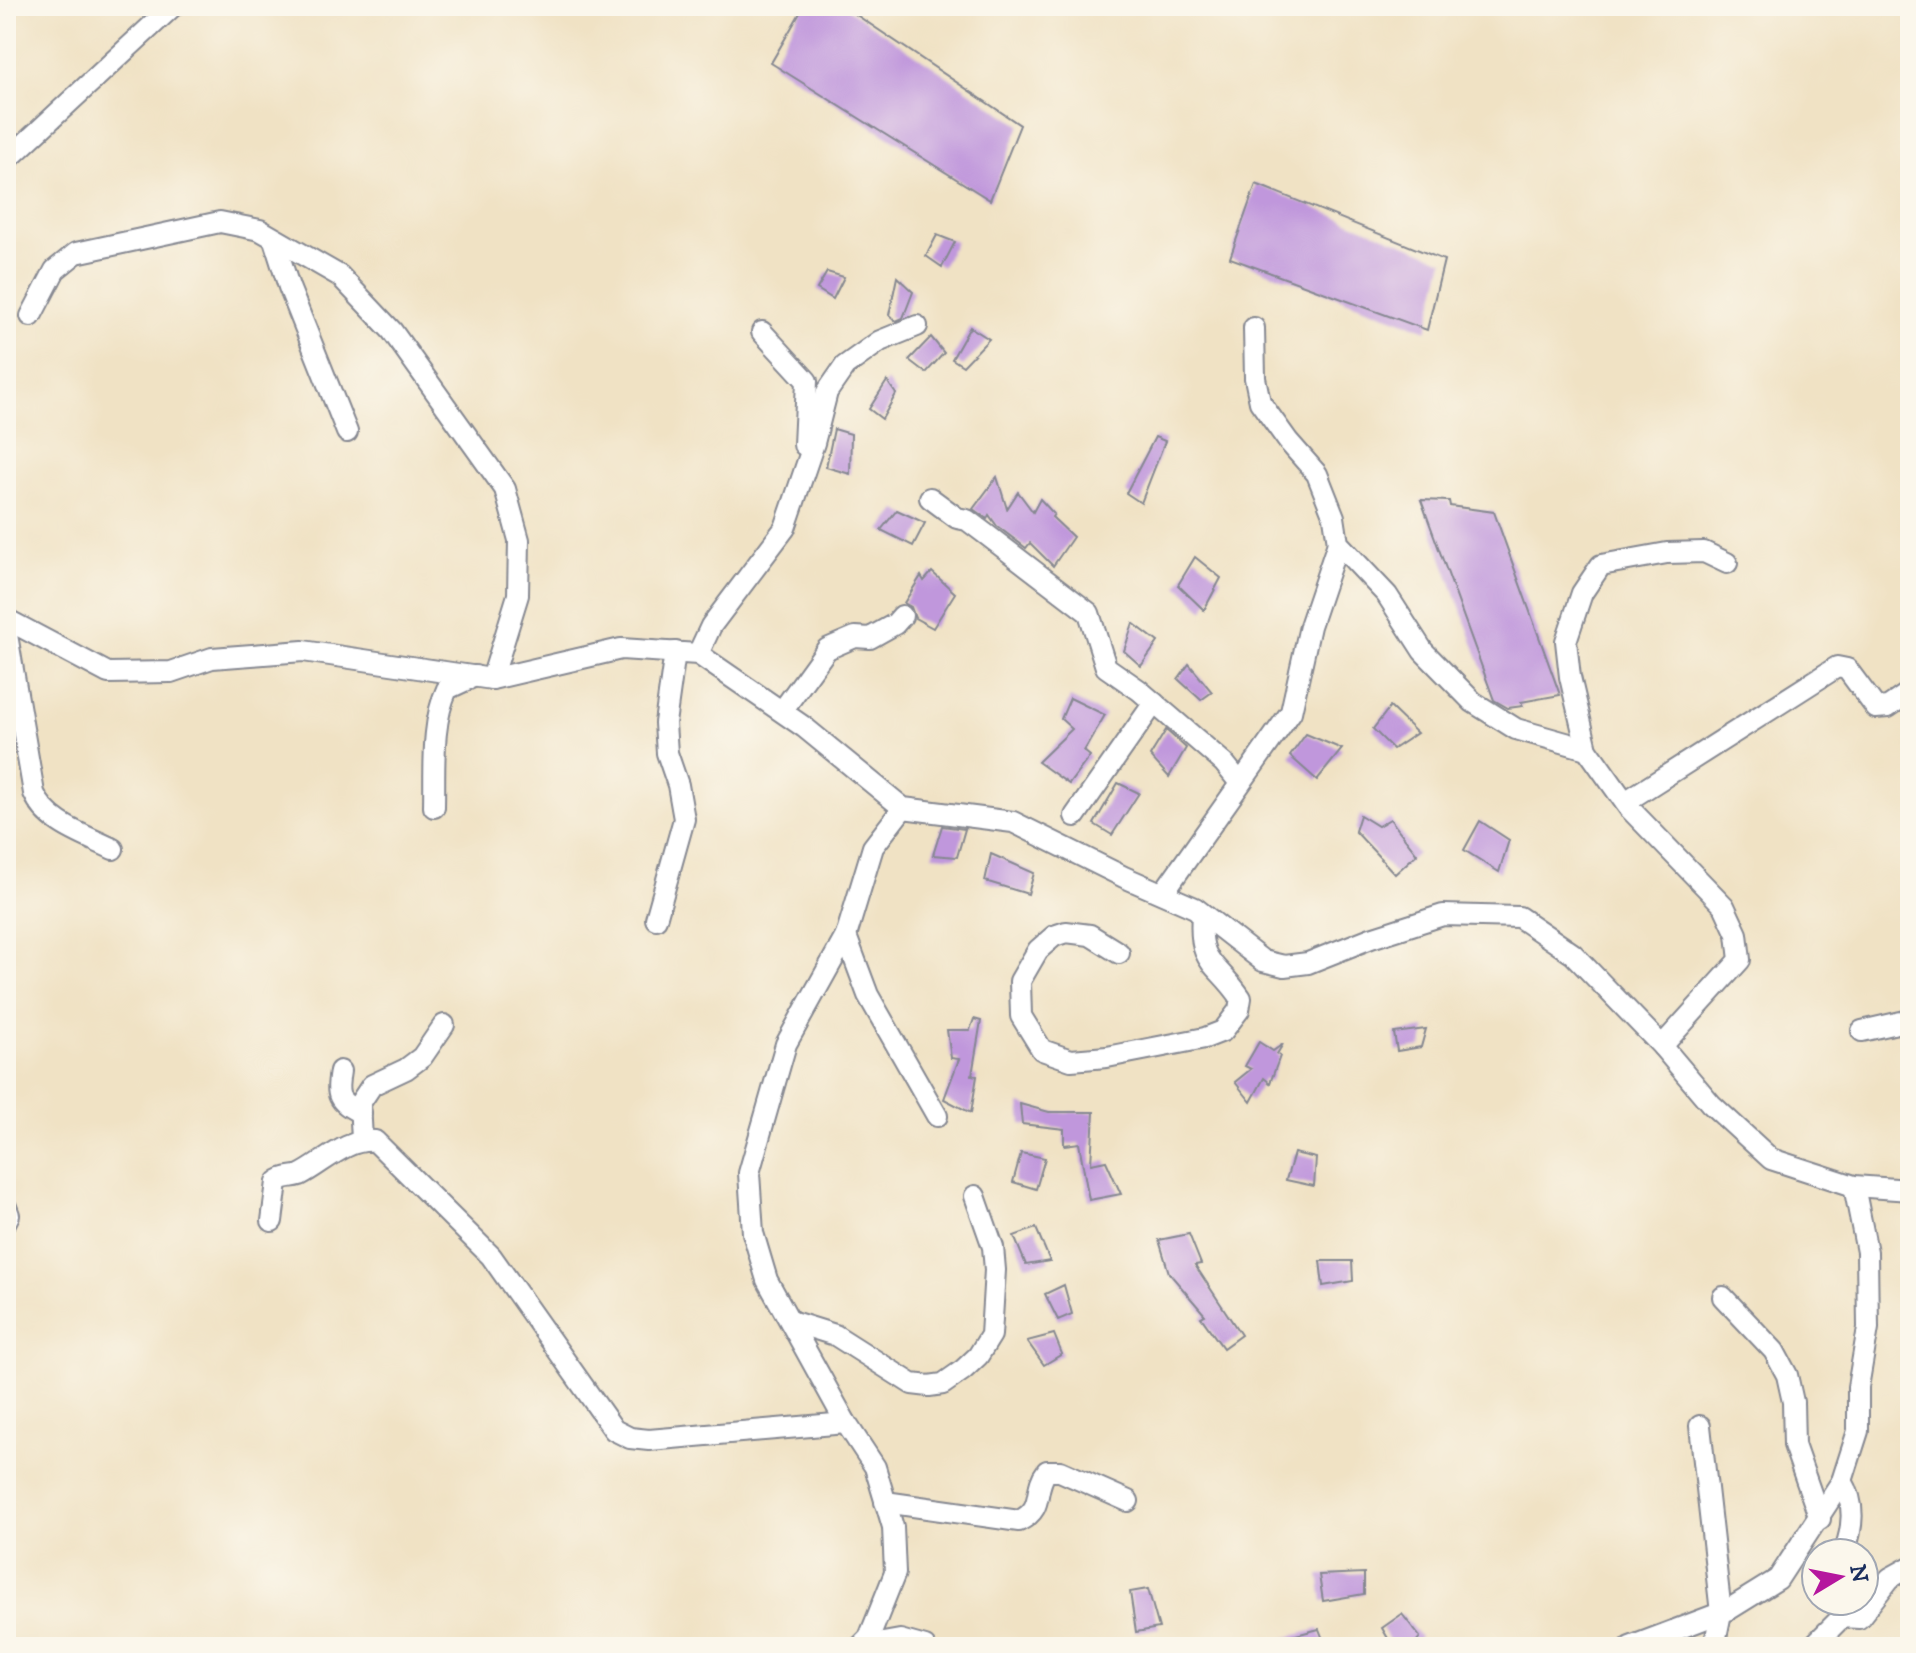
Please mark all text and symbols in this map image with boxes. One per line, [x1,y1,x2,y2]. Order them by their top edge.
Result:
north arrow [1800,1537,1880,1617]
text: N [1843,1563,1873,1585]

